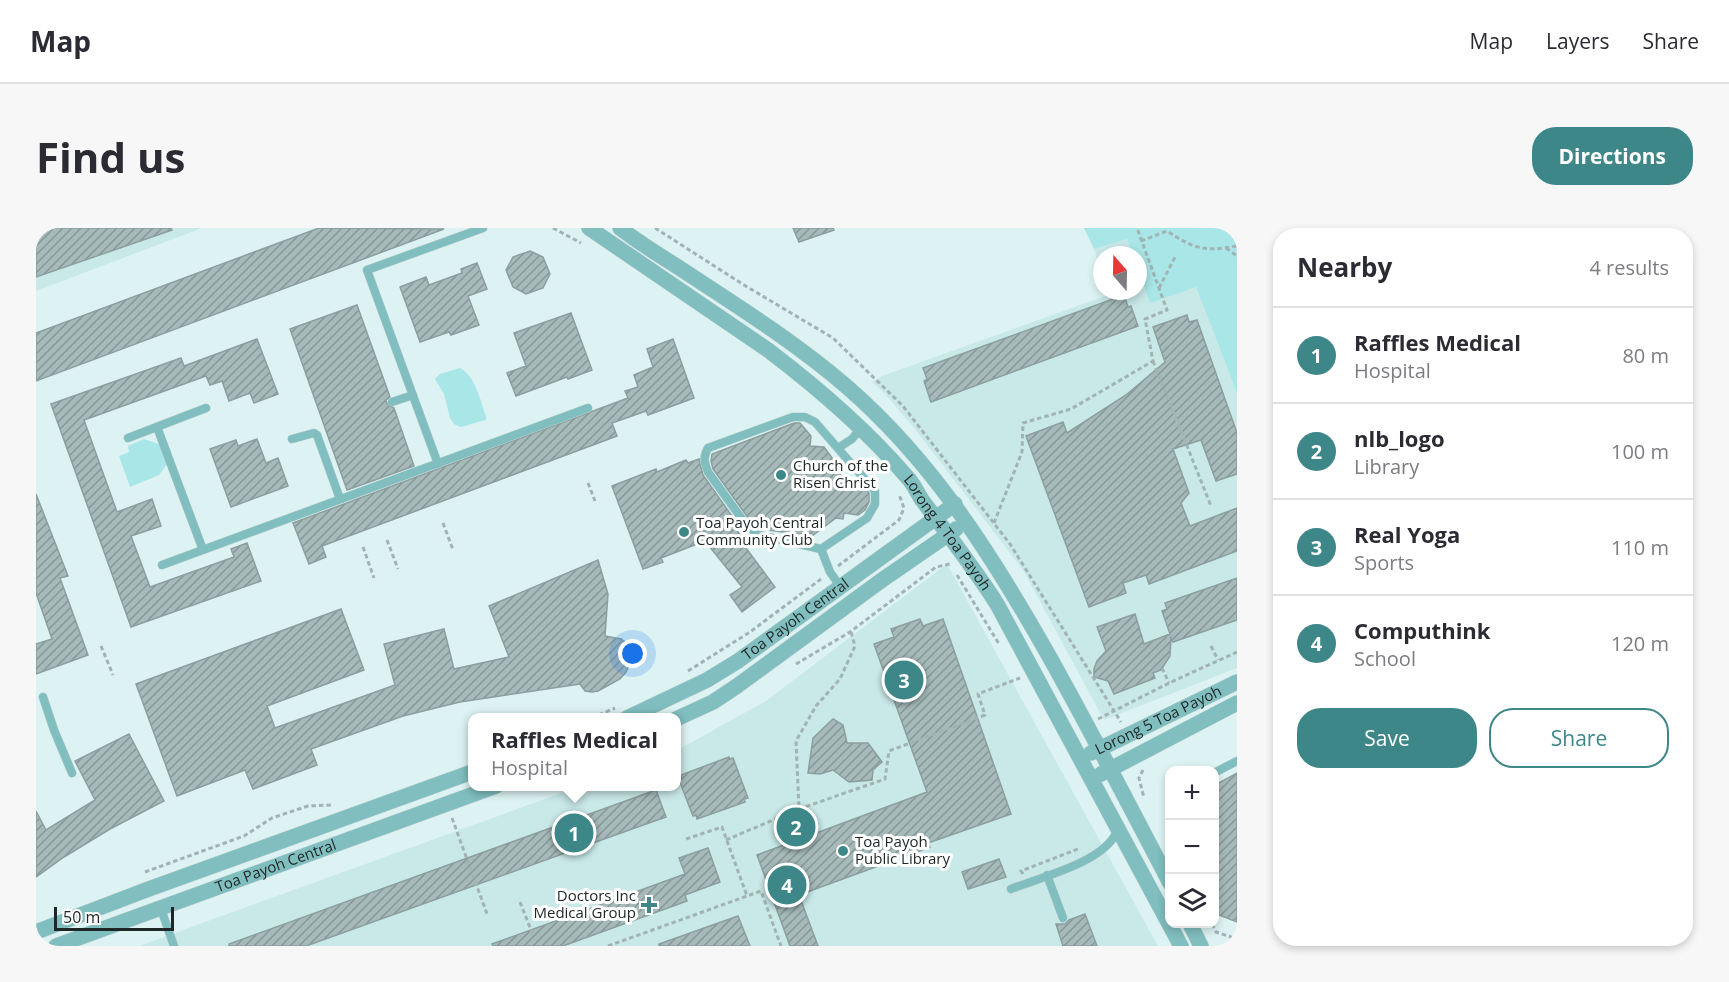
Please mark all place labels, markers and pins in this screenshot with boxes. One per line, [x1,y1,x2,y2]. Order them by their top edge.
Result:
place label: Church of the Risen Christ [793,455,888,492]
marker: Church of the Risen Christ [774,468,788,482]
place label: Toa Payoh Central Community Club [696,512,823,549]
marker: Toa Payoh Central Community Club [677,525,691,539]
pin: 3 [884,658,924,702]
pin: 2 [776,804,816,850]
pin: 1 [554,810,594,856]
place label: Toa Payoh Public Library [855,831,950,868]
marker: Toa Payoh Public Library [836,844,850,858]
pin: 4 [768,862,807,908]
place label: Doctors Inc Medical Group [533,885,636,922]
marker: Doctors Inc Medical Group [640,896,658,914]

